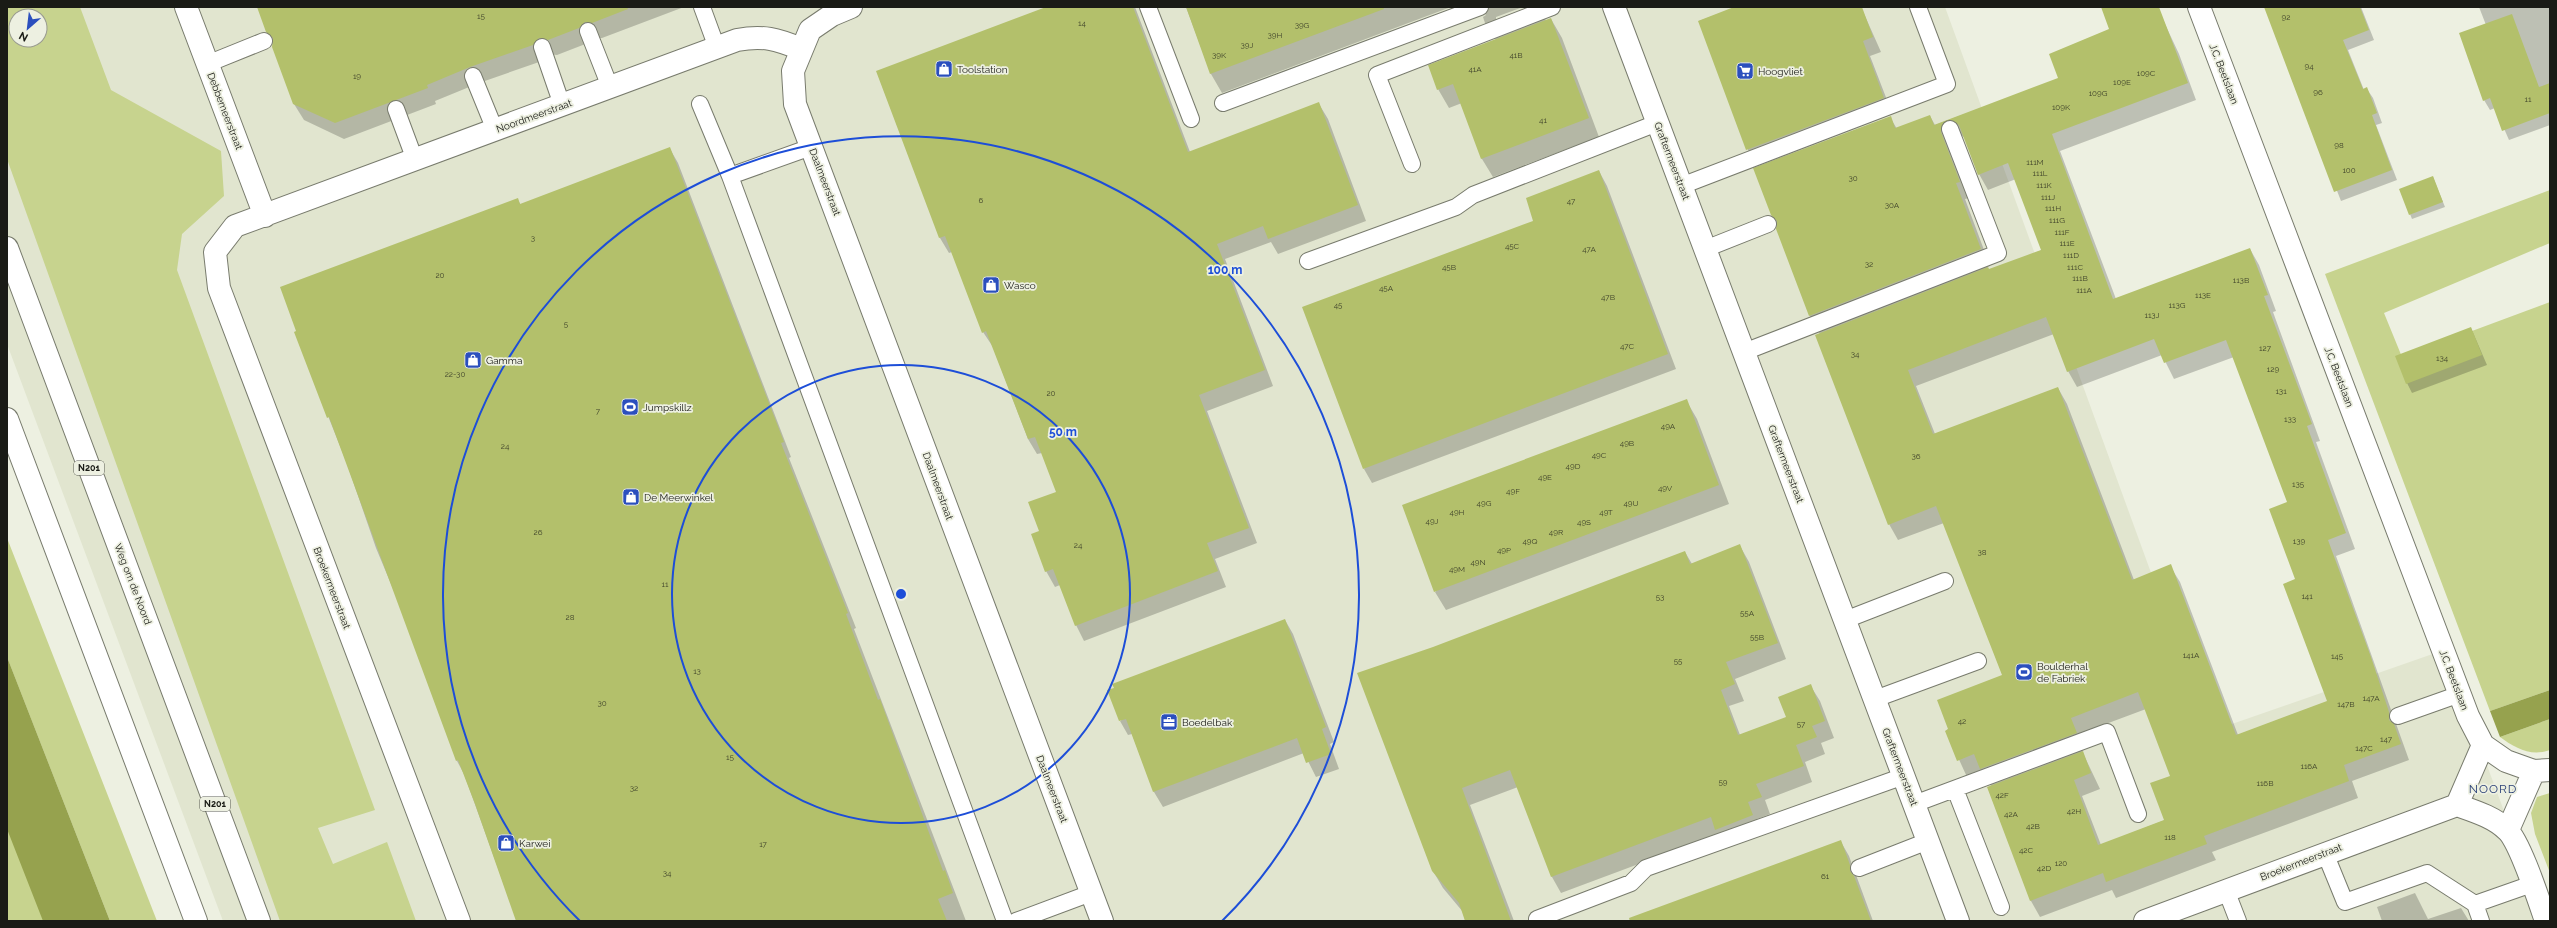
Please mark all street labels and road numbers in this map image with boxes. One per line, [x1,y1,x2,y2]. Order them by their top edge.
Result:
street label: J.C. Beetslaan [2207,42,2241,106]
street label: Debbemeerstraat [205,71,245,152]
street label: Noordmeerstraat [495,97,574,135]
street label: Graftermeerstraat [1652,121,1692,202]
street label: Daalmeerstraat [807,147,843,218]
street label: J.C. Beetslaan [2322,345,2356,409]
street label: Graftermeerstraat [1766,424,1806,505]
street label: Daalmeerstraat [921,451,956,522]
road number: N201 [74,461,104,475]
street label: Weg om de Noord [112,542,154,626]
street label: Broekermeerstraat [311,546,353,631]
street label: J.C. Beetslaan [2437,648,2471,712]
street label: Graftermeerstraat [1880,727,1920,808]
street label: Daalmeerstraat [1034,754,1070,825]
road number: N201 [200,797,230,811]
street label: Broekermeerstraat [2259,841,2344,883]

